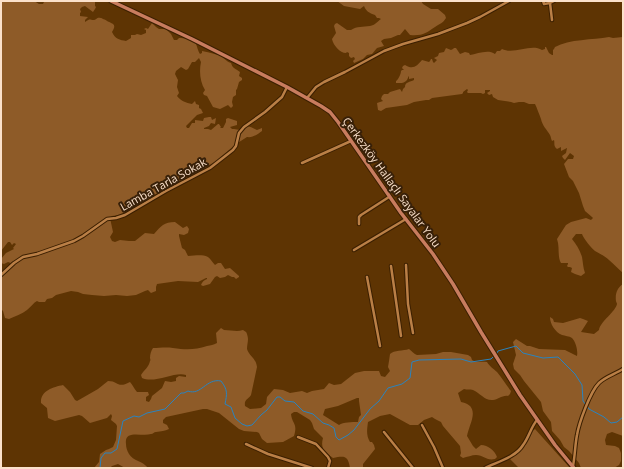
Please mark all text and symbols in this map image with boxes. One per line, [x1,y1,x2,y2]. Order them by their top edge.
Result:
street label: Çerkezköy Hallaçlı Sayalar Yolu [340,114,444,250]
street label: Lamba Tarla Sokak [117,154,209,214]

